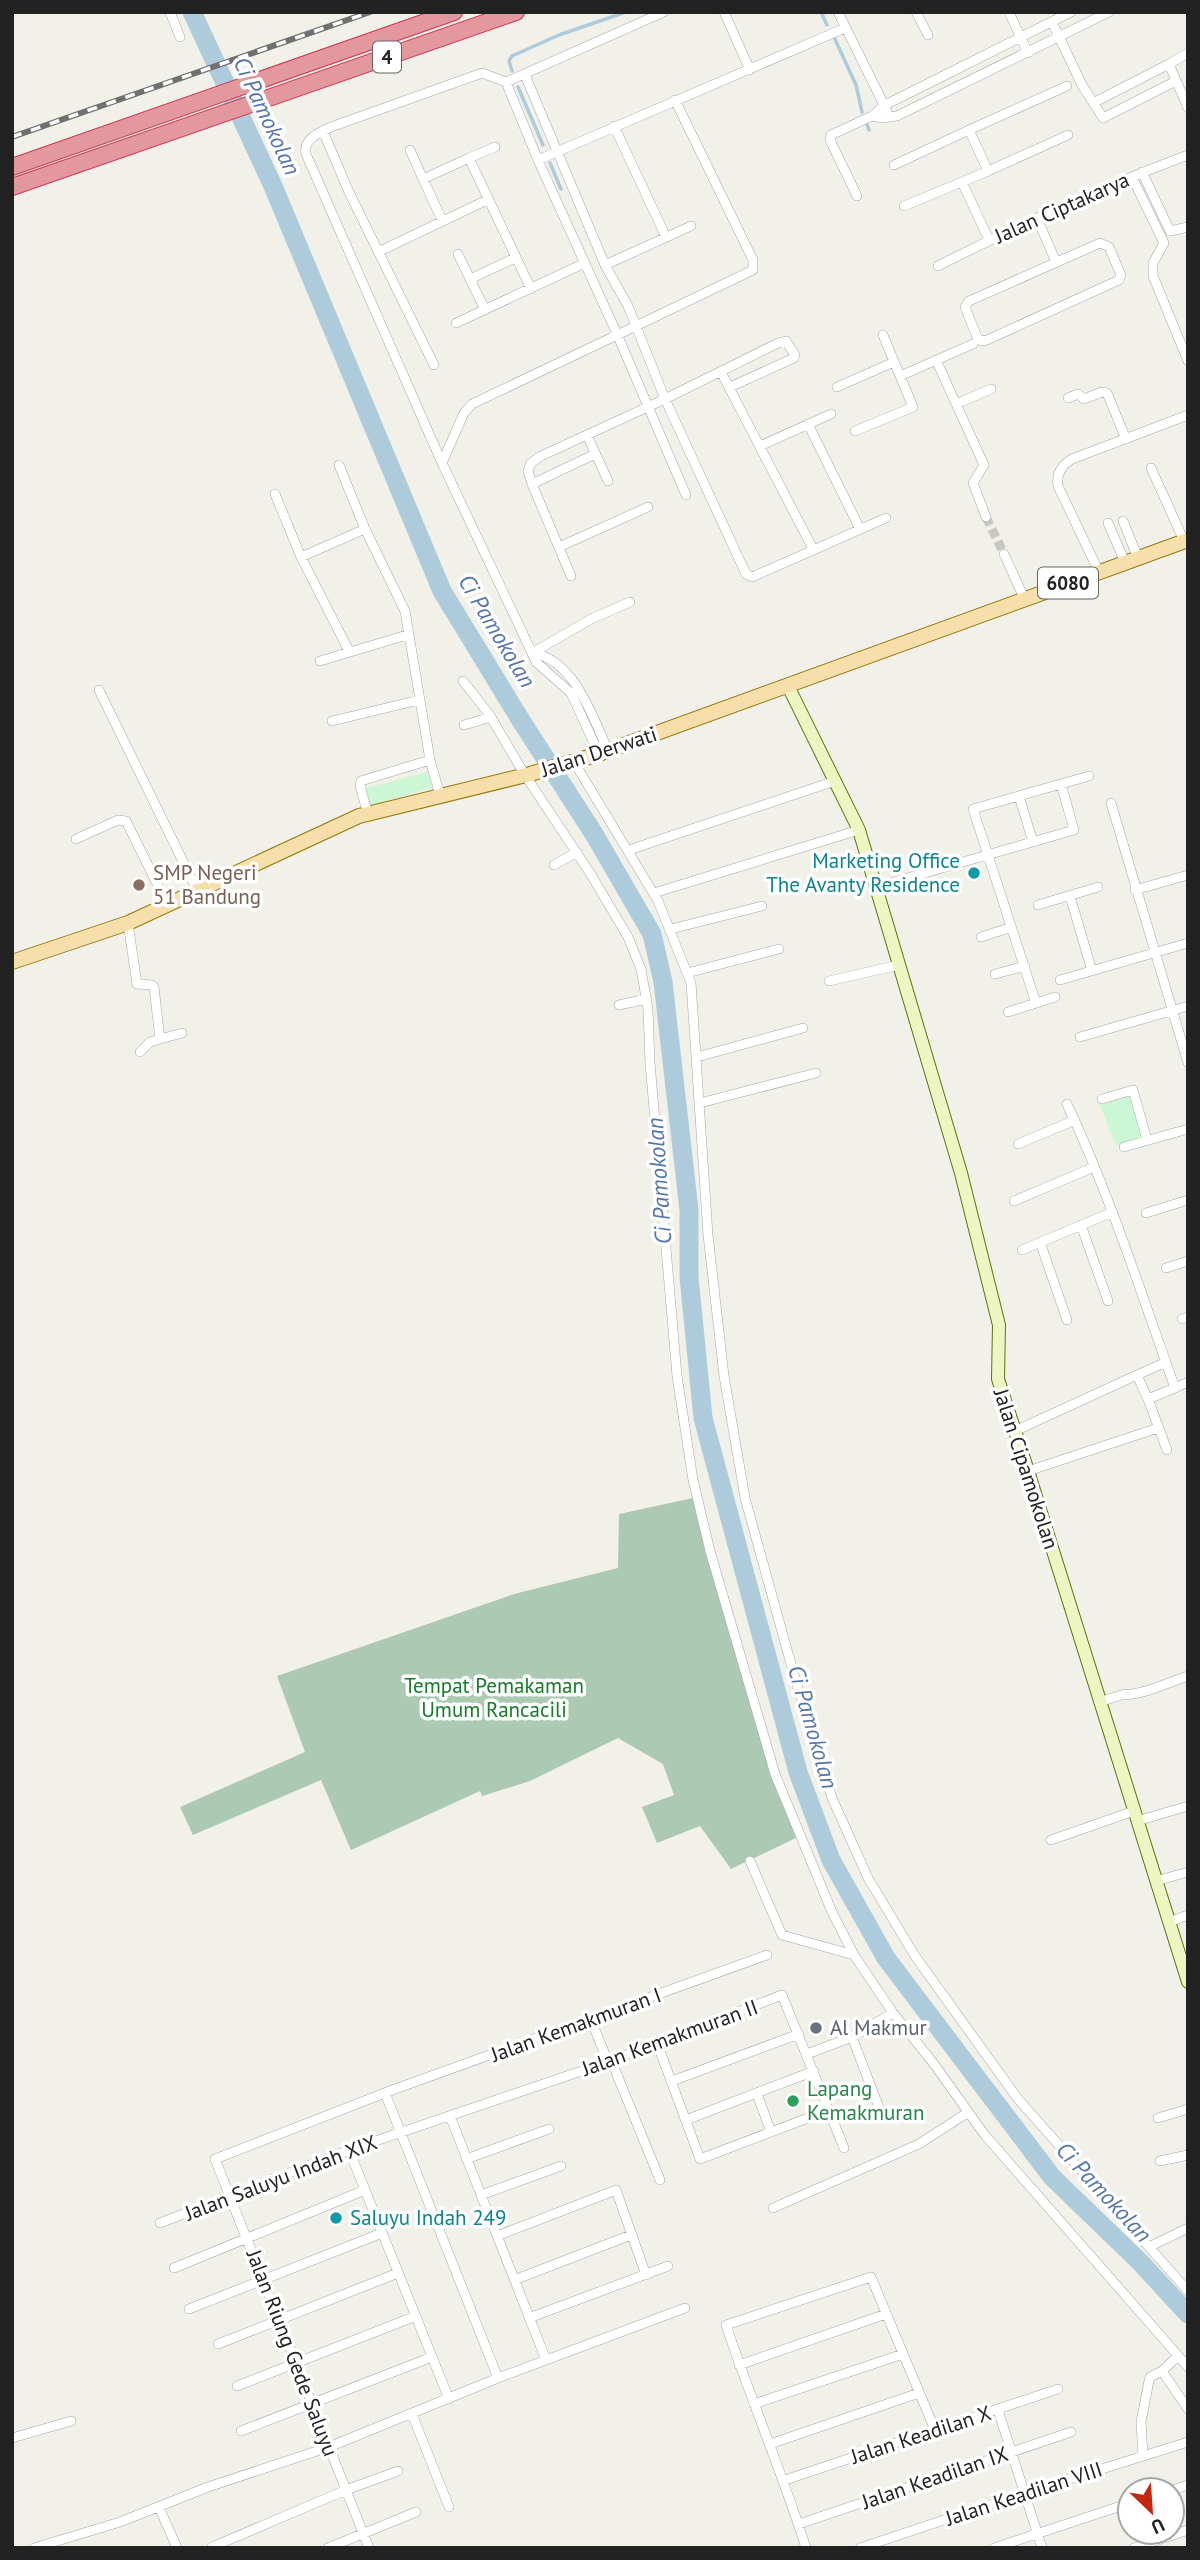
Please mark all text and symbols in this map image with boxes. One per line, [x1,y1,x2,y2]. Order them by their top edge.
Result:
road number: 4 [373,41,401,72]
water label: Ci Pamokolan [227,52,307,180]
street label: Jalan Ciptakarya [989,166,1133,250]
road number: 6080 [1038,568,1098,598]
water label: Ci Pamokolan [452,569,543,693]
street label: Jalan Derwati [537,720,660,783]
place label: Marketing Office The Avanty Residence [766,847,960,898]
place label: SMP Negeri 51 Bandung [153,859,261,910]
marker: Marketing Office The Avanty Residence [966,865,982,881]
marker: SMP Negeri 51 Bandung [131,877,147,893]
water label: Ci Pamokolan [640,1117,677,1245]
street label: Jalan Cipamokolan [988,1384,1065,1552]
water label: Ci Pamokolan [782,1662,845,1792]
park label: Tempat Pemakaman Umum Rancacili [404,1672,584,1723]
street label: Jalan Kemakmuran I [486,1981,665,2068]
street label: Jalan Kemakmuran II [577,1993,762,2082]
place label: Al Makmur [830,2014,927,2041]
marker: Al Makmur [808,2020,824,2036]
place label: Lapang Kemakmuran [807,2075,924,2126]
marker: Lapang Kemakmuran [785,2093,801,2109]
street label: Jalan Saluyu Indah XIX [180,2128,381,2227]
water label: Ci Pamokolan [1050,2135,1158,2248]
place label: Saluyu Indah 249 [350,2204,506,2231]
marker: Saluyu Indah 249 [328,2210,344,2226]
street label: Jalan Riung Gede Saluyu [240,2245,344,2460]
street label: Jalan Keadilan X [846,2399,994,2470]
street label: Jalan Keadilan IX [857,2440,1011,2515]
street label: Jalan Keadilan VIII [941,2455,1106,2532]
north arrow [1116,2476,1186,2546]
text: U [1148,2513,1169,2540]

